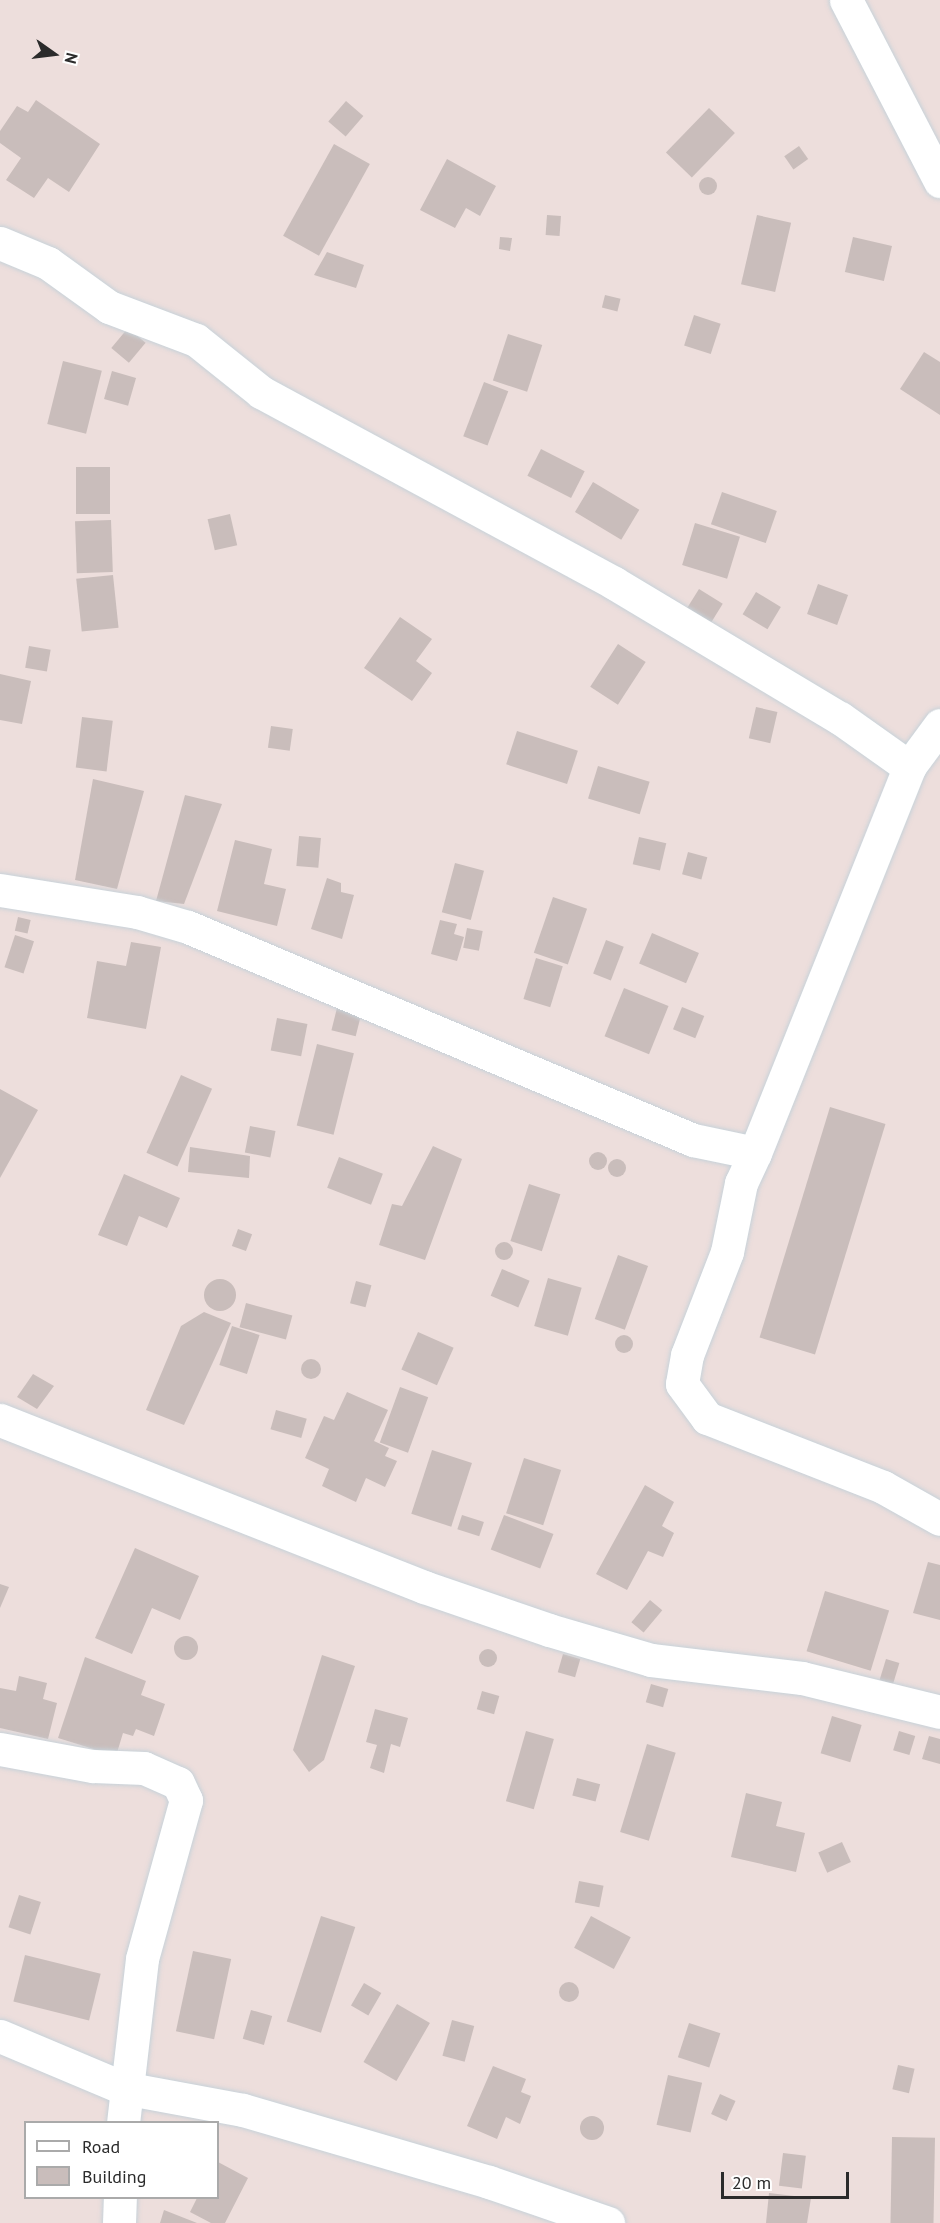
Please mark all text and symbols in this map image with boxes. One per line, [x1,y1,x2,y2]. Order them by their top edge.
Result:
north arrow [24,24,84,84]
text: N [60,51,82,66]
legend [24,2121,219,2199]
text: Road [82,2135,120,2158]
scale bar [724,2160,852,2198]
text: Building [82,2165,146,2188]
text: 20 m [732,2171,771,2194]

